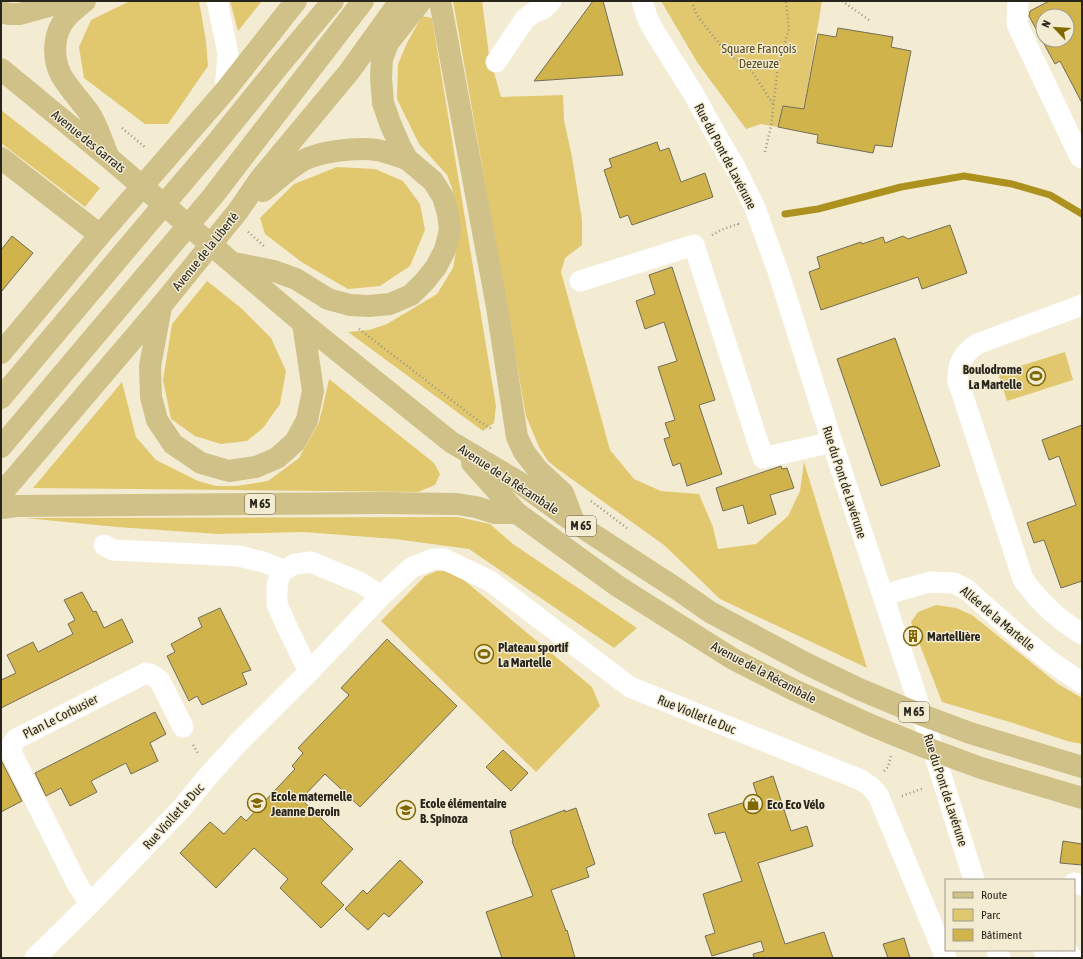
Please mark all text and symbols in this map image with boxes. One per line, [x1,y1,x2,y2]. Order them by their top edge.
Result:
north arrow [1035,8,1075,48]
text: N [1039,18,1053,29]
park label: Square François Dezeuze [722,41,797,71]
street label: Rue du Pont de Lavérune [691,101,760,212]
street label: Avenue des Garrats [49,107,129,176]
street label: Avenue de la Liberté [169,209,242,293]
place label: Boulodrome La Martelle [963,362,1022,392]
sports icon: Boulodrome La Martelle [1025,365,1047,387]
street label: Rue du Pont de Lavérune [819,424,870,540]
street label: Avenue de la Récambale [456,441,562,518]
road number: M 65 [245,494,275,514]
road number: M 65 [566,516,596,536]
street label: Allée de la Martelle [957,583,1038,654]
building icon: Martellière [902,625,924,647]
place label: Martellière [927,629,981,644]
street label: Avenue de la Récambale [709,638,819,707]
place label: Plateau sportif La Martelle [498,640,569,670]
sports icon: Plateau sportif La Martelle [473,643,495,665]
street label: Plan Le Corbusier [20,691,100,742]
street label: Rue Viollet le Duc [655,692,738,737]
road number: M 65 [899,702,929,722]
street label: Rue du Pont de Lavérune [920,732,971,848]
street label: Rue Viollet le Duc [140,780,207,852]
place label: Ecole maternelle Jeanne Deroin [270,789,352,819]
school or university icon: Ecole maternelle Jeanne Deroin [246,792,268,814]
shop icon: Eco Eco Vélo [742,793,764,815]
place label: Ecole élémentaire B. Spinoza [420,796,507,826]
place label: Eco Eco Vélo [767,797,825,812]
school or university icon: Ecole élémentaire B. Spinoza [395,799,417,821]
legend [945,879,1075,951]
text: Route [981,888,1007,902]
text: Parc [981,908,1001,922]
text: Bâtiment [981,928,1022,942]

